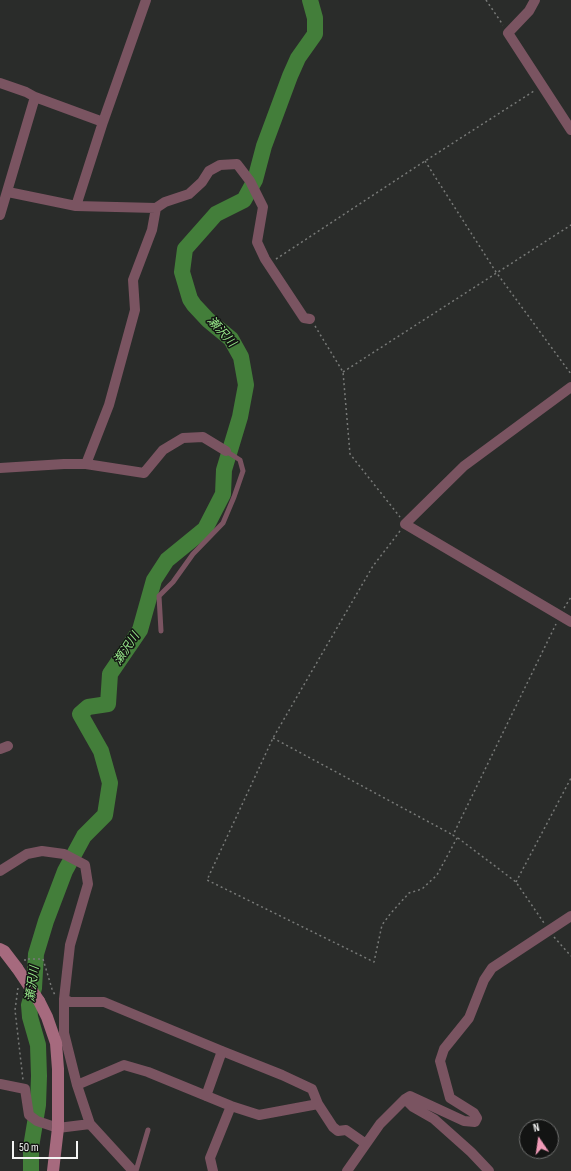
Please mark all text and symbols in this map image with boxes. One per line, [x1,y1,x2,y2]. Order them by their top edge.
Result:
water label: 瀬沢川 [204,314,238,350]
water label: 瀬沢川 [111,630,143,668]
water label: 瀬沢川 [24,965,42,1003]
north arrow [519,1119,559,1159]
text: N [532,1121,541,1135]
scale bar [14,1133,80,1159]
text: 50 m [19,1140,39,1155]

